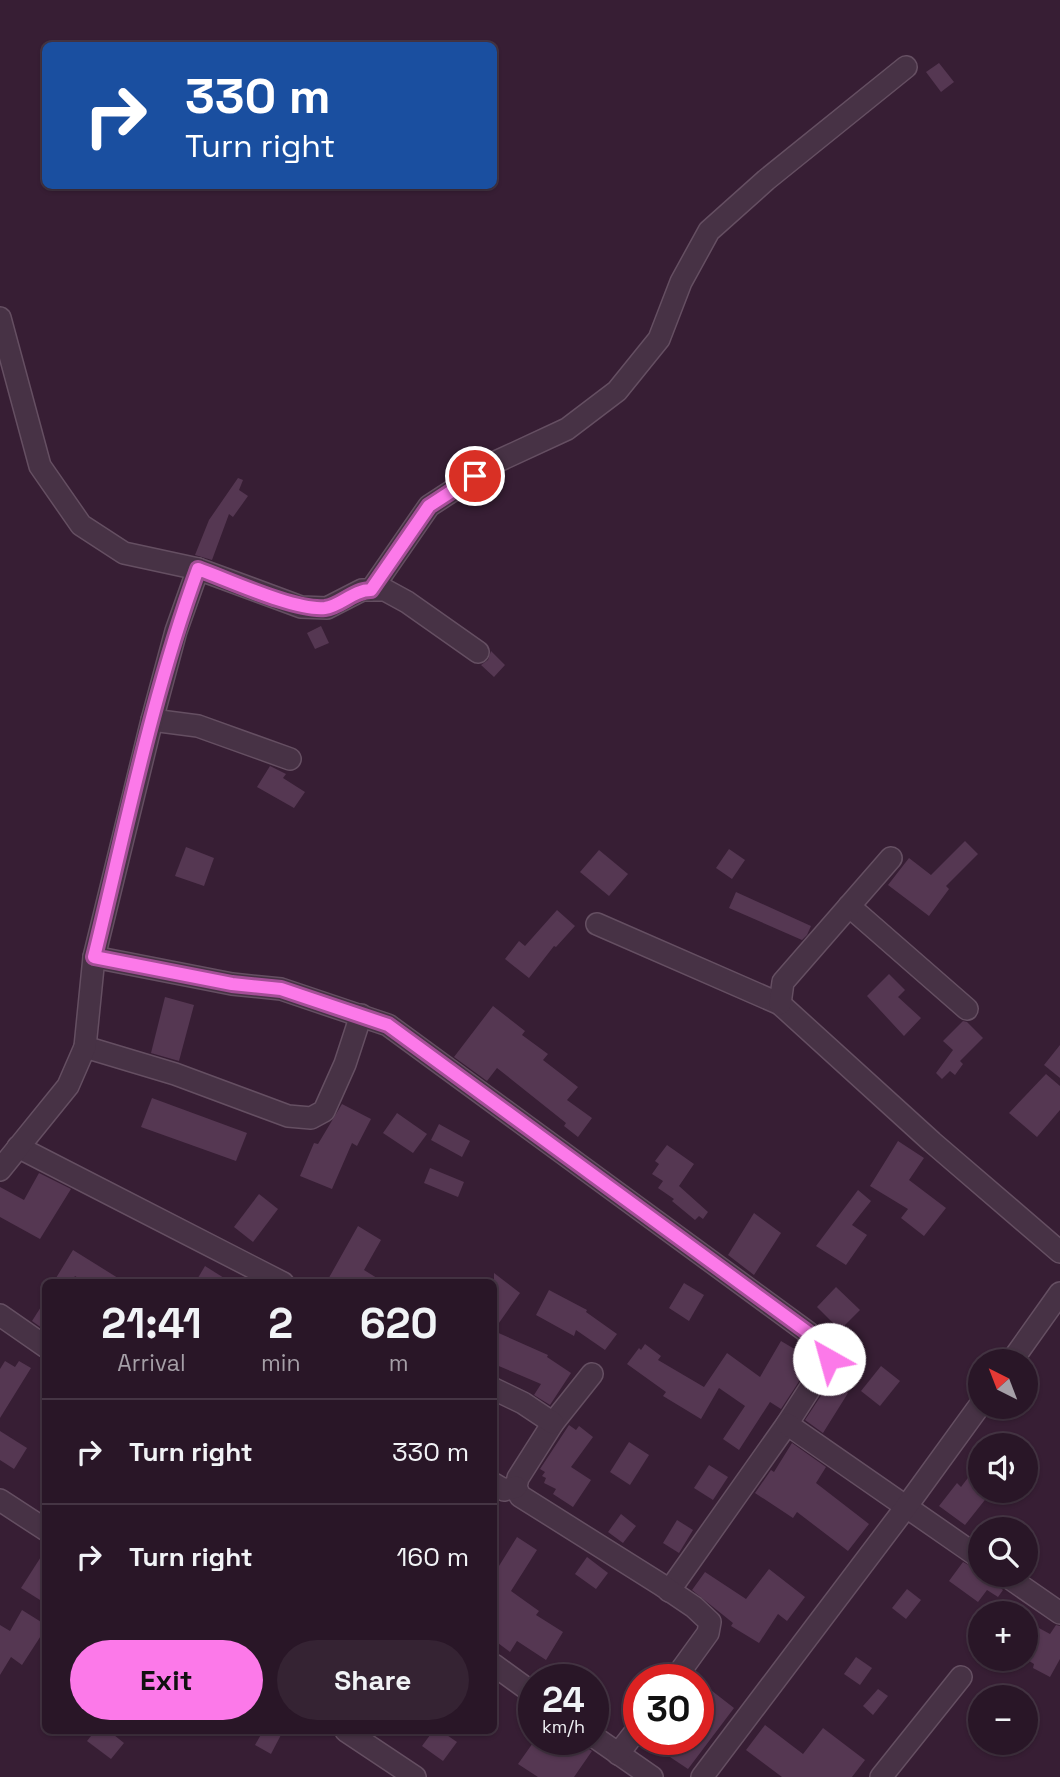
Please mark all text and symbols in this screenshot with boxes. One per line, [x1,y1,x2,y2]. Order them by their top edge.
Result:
text: 330 m [185,65,331,127]
icon: right [70,70,161,161]
text: Turn right [185,126,335,166]
pin [445,446,505,506]
icon: arrive [456,457,494,495]
text: 21:41 [101,1297,202,1350]
text: 2 [268,1297,293,1350]
text: 620 [360,1297,438,1350]
position arrow [792,1322,866,1396]
text: Arrival [117,1348,186,1378]
text: min [261,1348,301,1378]
text: m [389,1348,409,1378]
north arrow [968,1349,1038,1419]
map controls [968,1349,1038,1755]
icon: right [70,1433,108,1471]
button: sound [968,1433,1038,1503]
text: Turn right [129,1435,253,1469]
text: 330 m [392,1435,469,1469]
button: search [968,1517,1038,1587]
icon: right [70,1538,108,1576]
text: Turn right [129,1540,253,1574]
text: 160 m [397,1540,469,1574]
button: + [968,1601,1038,1671]
button: Exit [70,1640,263,1720]
button: Share [277,1640,469,1720]
speed limit sign: 30 [623,1664,714,1755]
text: 24 [542,1678,585,1722]
button: − [968,1685,1038,1755]
text: km/h [542,1715,585,1738]

